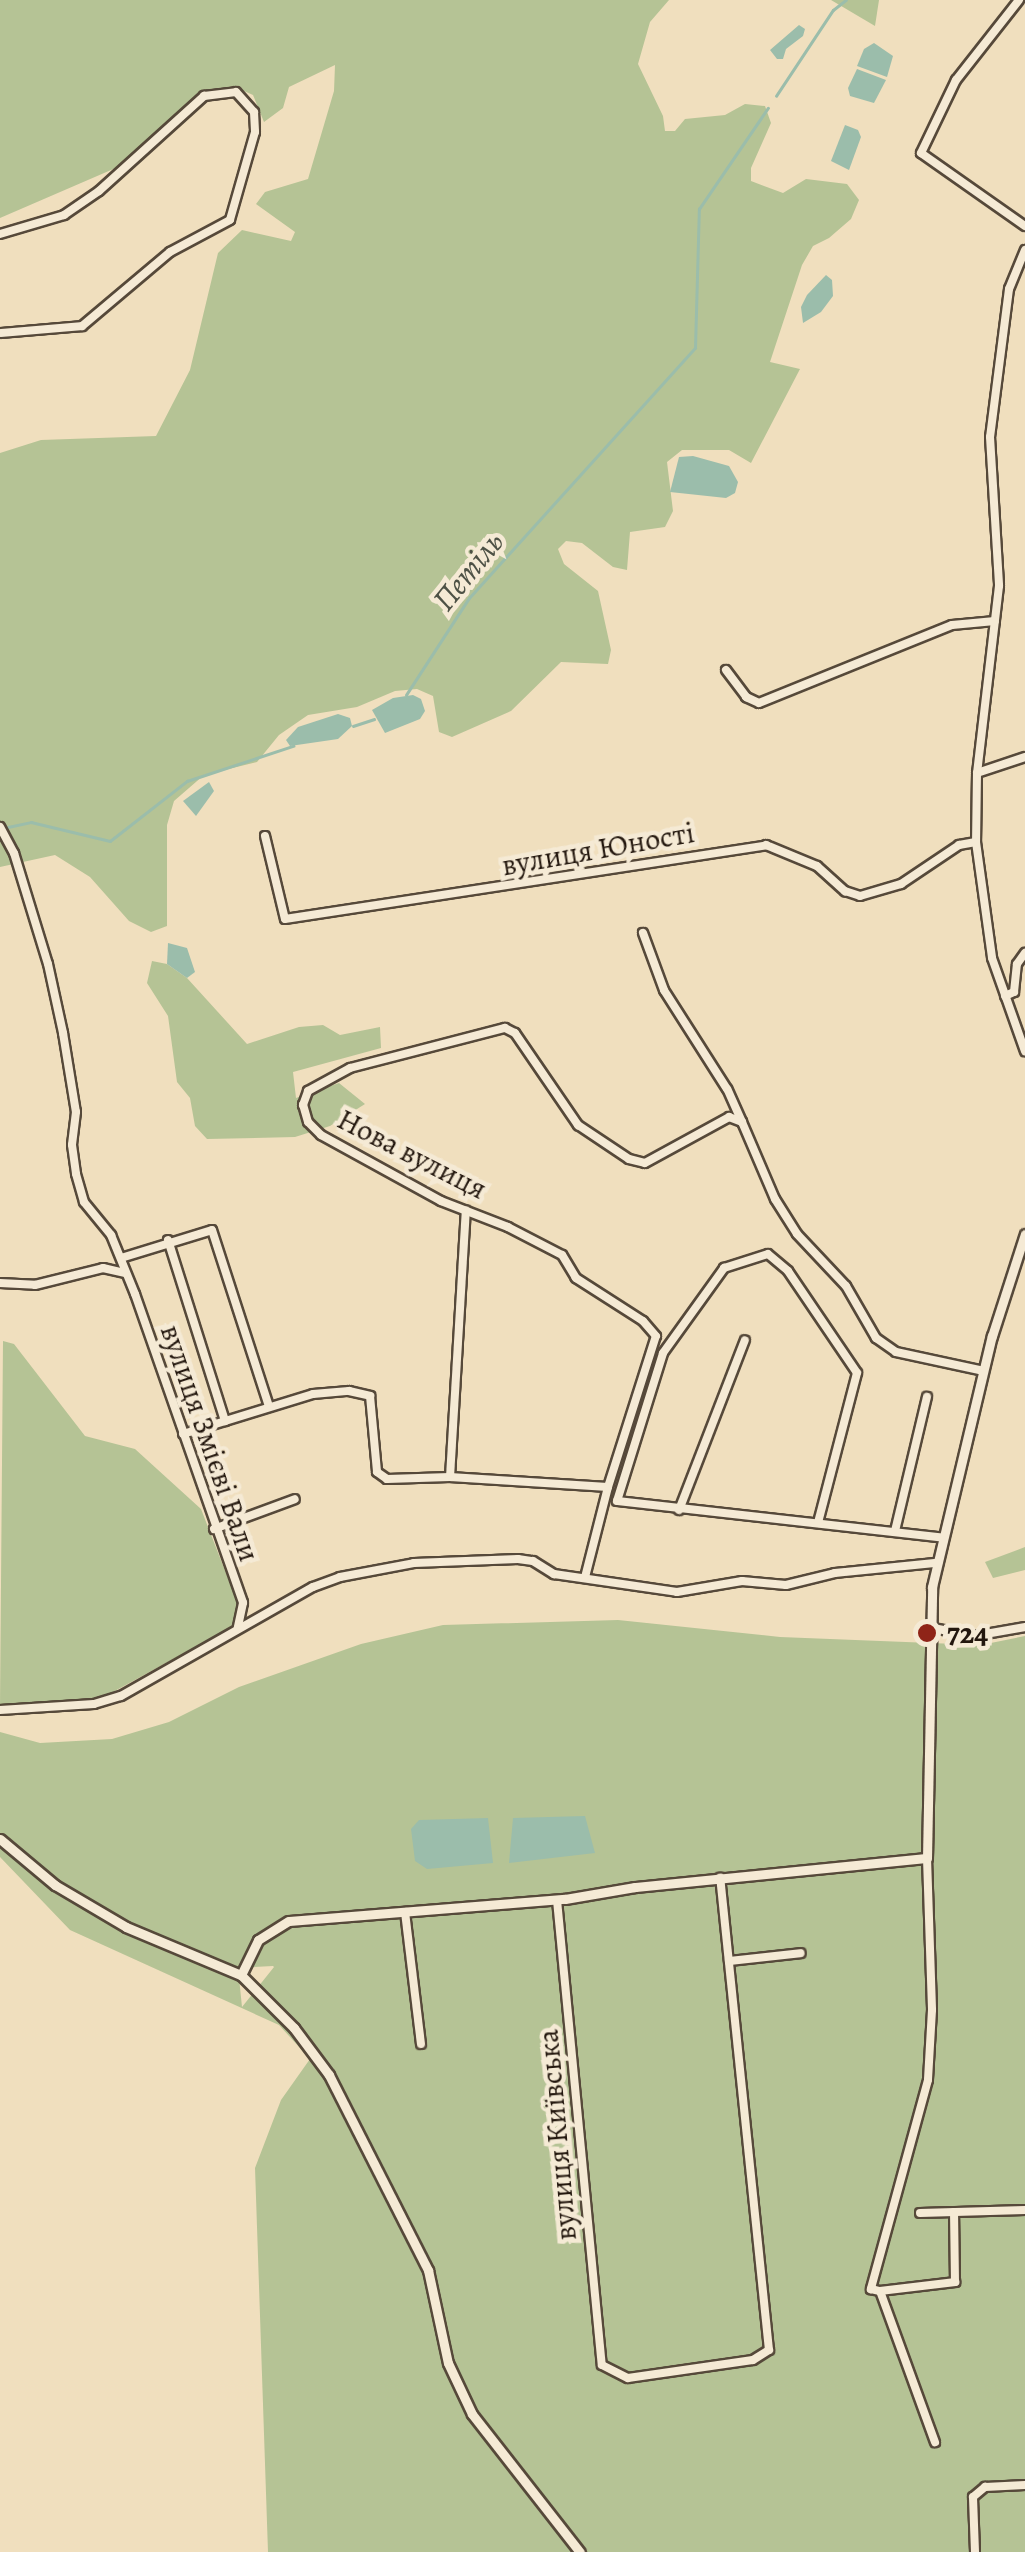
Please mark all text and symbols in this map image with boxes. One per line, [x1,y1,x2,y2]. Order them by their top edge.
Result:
water label: Петіль [424,524,512,618]
street label: вулиця Юності [499,814,697,884]
street label: Нова вулиця [331,1101,493,1207]
street label: вулиця Змієві Вали [153,1320,267,1566]
place label: 724 [947,1615,988,1651]
marker: 724 [916,1622,938,1644]
street label: вулиця Київська [530,2028,584,2242]

